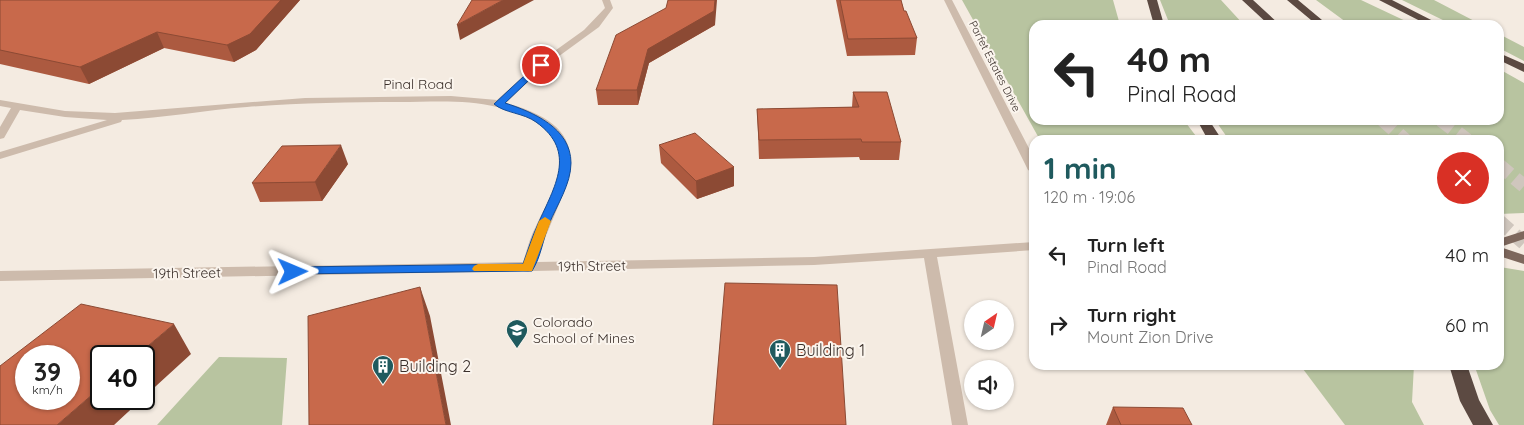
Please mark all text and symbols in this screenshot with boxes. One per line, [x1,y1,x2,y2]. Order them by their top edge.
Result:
street label: Parfet Estates Drive [966,18,1024,114]
text: 40 m [1127,37,1211,81]
icon: left [1044,40,1109,105]
pin [520,44,562,86]
icon: arrive [527,51,555,79]
street label: Pinal Road [383,75,453,93]
text: Pinal Road [1127,80,1237,108]
text: 1 min [1044,149,1117,187]
button: close [1437,152,1489,204]
text: 120 m · 19:06 [1044,187,1135,207]
text: Turn left [1087,233,1165,257]
icon: left [1044,241,1072,269]
text: 40 m [1445,243,1489,267]
position arrow [266,245,318,297]
street label: 19th Street [558,256,626,276]
text: Pinal Road [1087,257,1167,277]
street label: 19th Street [153,263,221,283]
north arrow [964,300,1014,350]
map controls [964,300,1014,410]
text: Turn right [1087,303,1176,327]
icon: right [1044,311,1072,339]
place label: Colorado School of Mines [533,313,635,347]
text: 60 m [1445,313,1489,337]
school or university icon: Colorado School of Mines [505,318,529,349]
text: Mount Zion Drive [1087,327,1214,347]
building icon: Building 1 [768,338,792,369]
place label: Building 1 [796,340,865,360]
speed limit sign: 40 [90,345,155,410]
building icon: Building 2 [371,354,395,385]
text: 39 [34,356,61,387]
place label: Building 2 [399,356,471,376]
button: sound [964,360,1014,410]
text: km/h [32,382,63,397]

